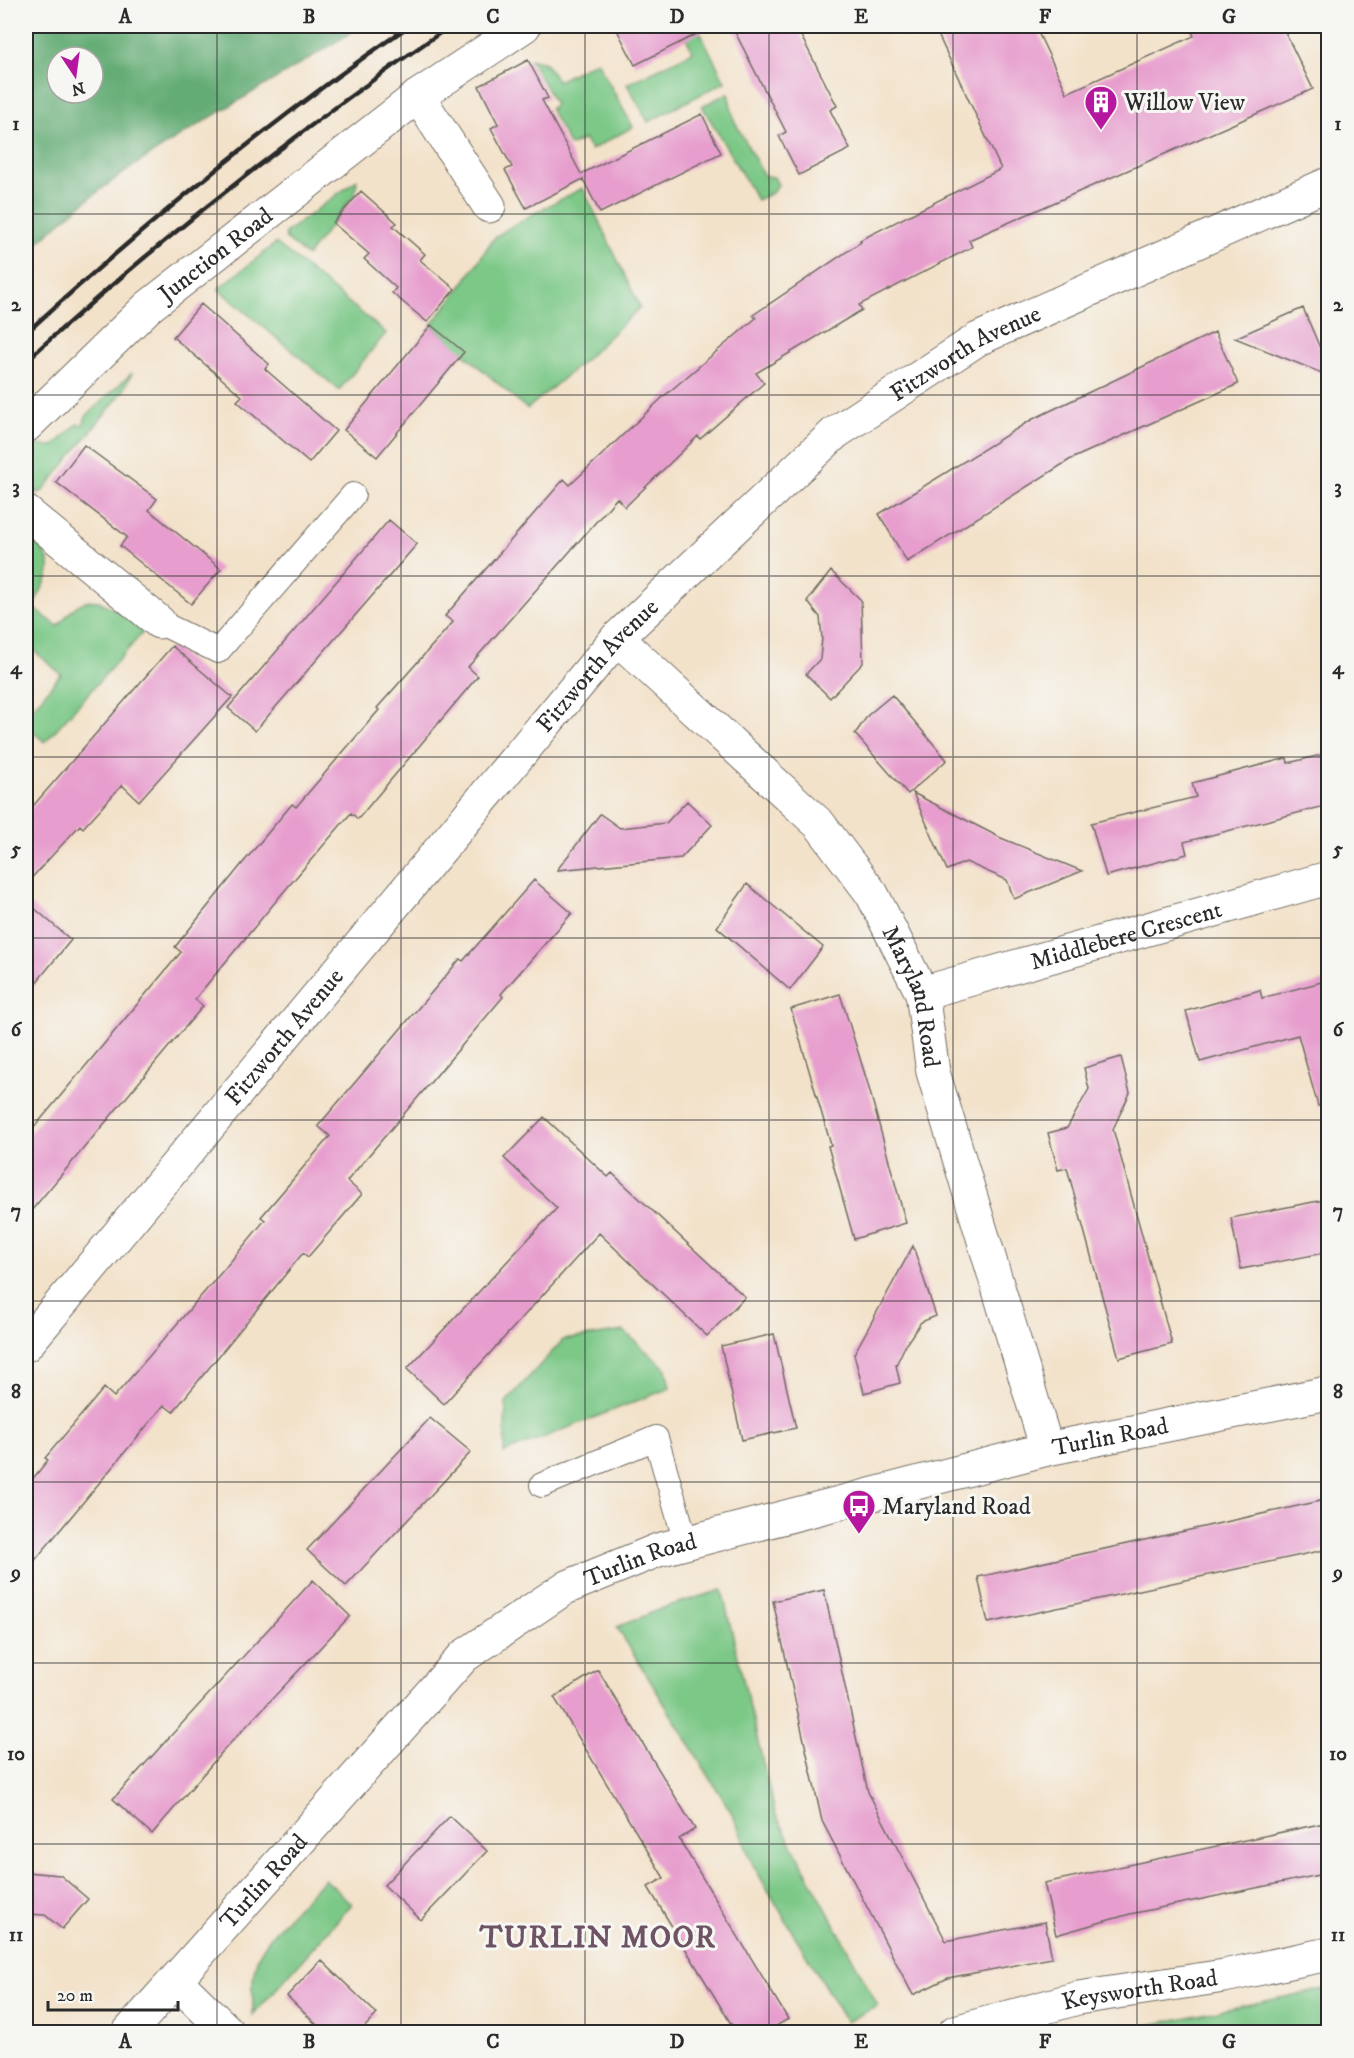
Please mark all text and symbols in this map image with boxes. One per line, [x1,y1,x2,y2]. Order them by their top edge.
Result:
text: A [118,5,133,30]
text: B [303,5,315,30]
text: C [486,5,500,30]
text: D [670,5,685,30]
text: E [854,5,868,30]
text: F [1039,5,1052,30]
text: G [1222,5,1236,30]
north arrow [45,45,105,105]
text: N [69,77,87,100]
building icon: Willow View [1083,84,1119,131]
place label: Willow View [1123,88,1246,118]
text: 1 [12,112,20,137]
text: 1 [1334,112,1342,137]
street label: Junction Road [151,201,279,310]
text: 2 [11,293,22,318]
text: 2 [1333,293,1344,318]
street label: Fitzworth Avenue [885,299,1046,409]
text: 3 [12,475,20,500]
text: 3 [1334,475,1342,500]
street label: Fitzworth Avenue [530,593,665,739]
text: 4 [10,656,23,681]
text: 4 [1332,656,1345,681]
text: 5 [10,837,21,862]
text: 5 [1332,837,1343,862]
street label: Middlebere Crescent [1027,895,1226,978]
street label: Maryland Road [874,921,946,1070]
street label: Fitzworth Avenue [219,963,350,1112]
text: 6 [11,1018,23,1043]
text: 6 [1333,1018,1345,1043]
text: 7 [11,1199,21,1224]
text: 7 [1333,1199,1343,1224]
text: 8 [11,1380,21,1405]
text: 8 [1333,1380,1343,1405]
street label: Turlin Road [1050,1411,1171,1464]
bus stop icon: Maryland Road [841,1488,877,1535]
place label: Maryland Road [882,1492,1031,1522]
street label: Turlin Road [580,1527,700,1595]
text: 9 [9,1561,21,1586]
text: 9 [1331,1561,1343,1586]
text: 10 [7,1742,25,1767]
text: 10 [1329,1742,1347,1767]
street label: Turlin Road [214,1828,314,1936]
district label: TURLIN MOOR [479,1920,716,1957]
text: 11 [9,1923,23,1948]
text: 11 [1331,1923,1345,1948]
street label: Keysworth Road [1059,1963,1220,2018]
scale bar [48,1974,178,2012]
text: 20 m [57,1985,93,2007]
text: A [118,2030,133,2055]
text: B [303,2030,315,2055]
text: C [486,2030,500,2055]
text: D [670,2030,685,2055]
text: E [854,2030,868,2055]
text: F [1039,2030,1052,2055]
text: G [1222,2030,1236,2055]

